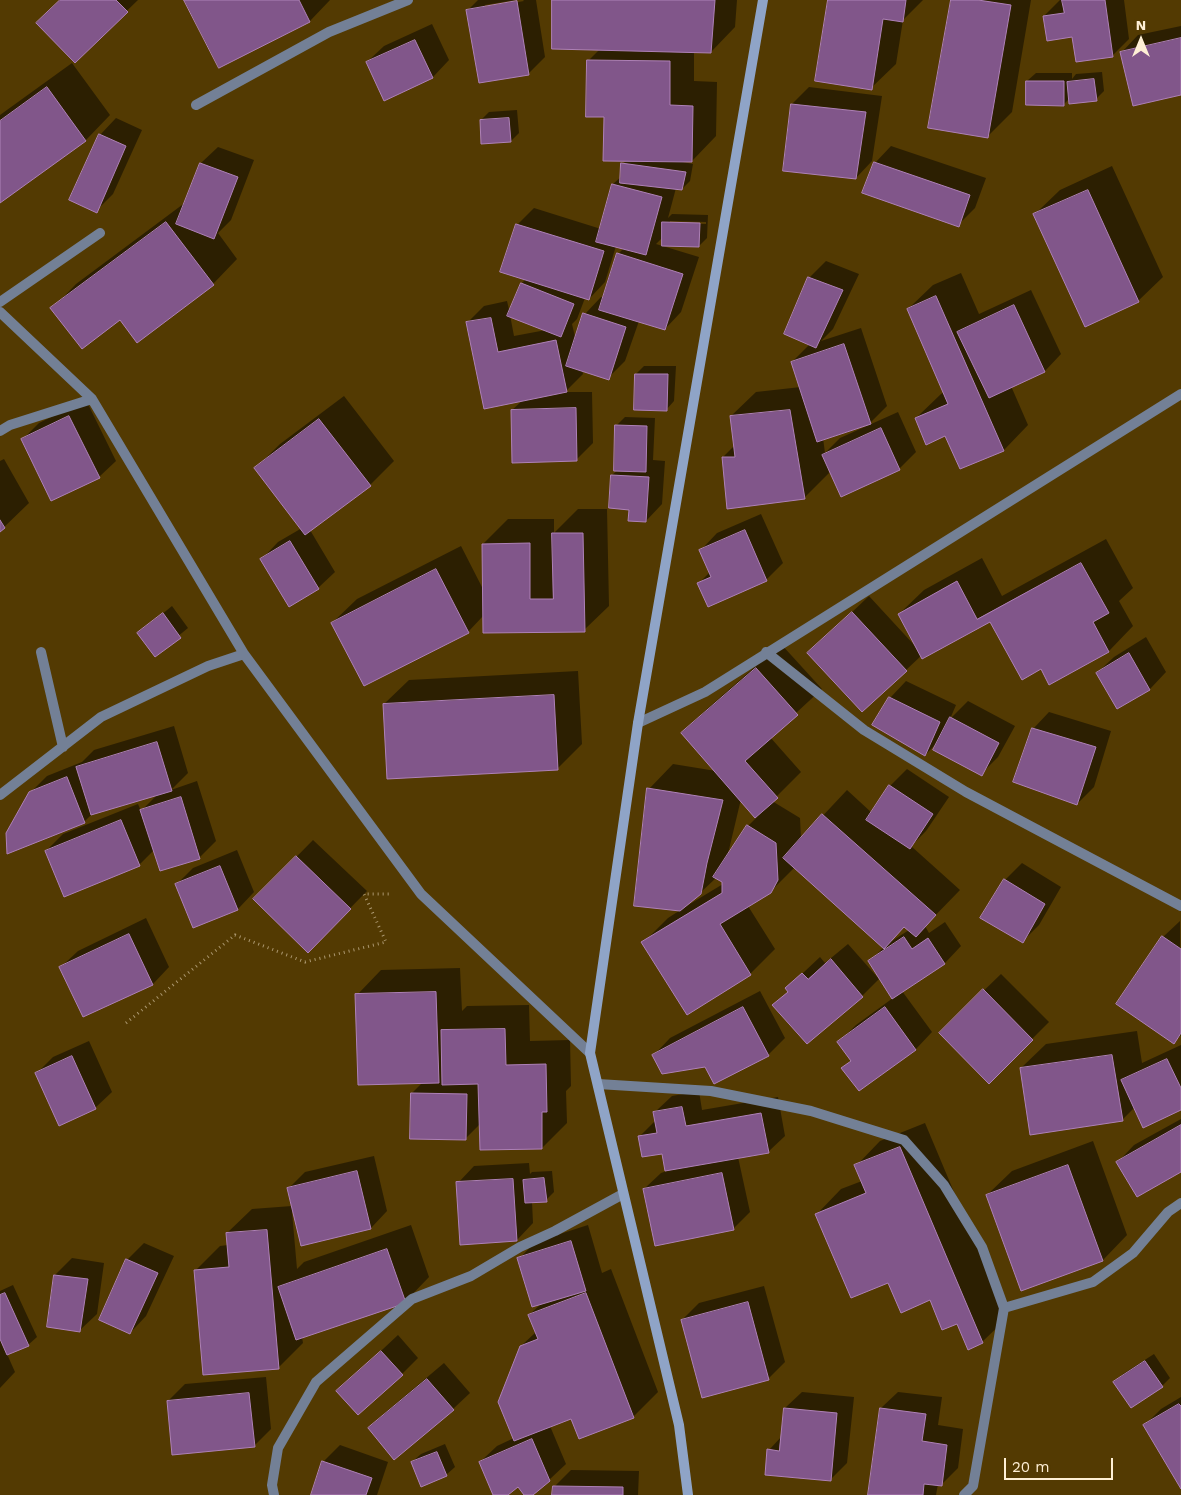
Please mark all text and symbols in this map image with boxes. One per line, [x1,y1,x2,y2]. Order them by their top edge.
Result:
north arrow [1116,15,1166,65]
text: N [1136,17,1146,33]
scale bar [1006,1448,1115,1480]
text: 20 m [1012,1458,1050,1476]

